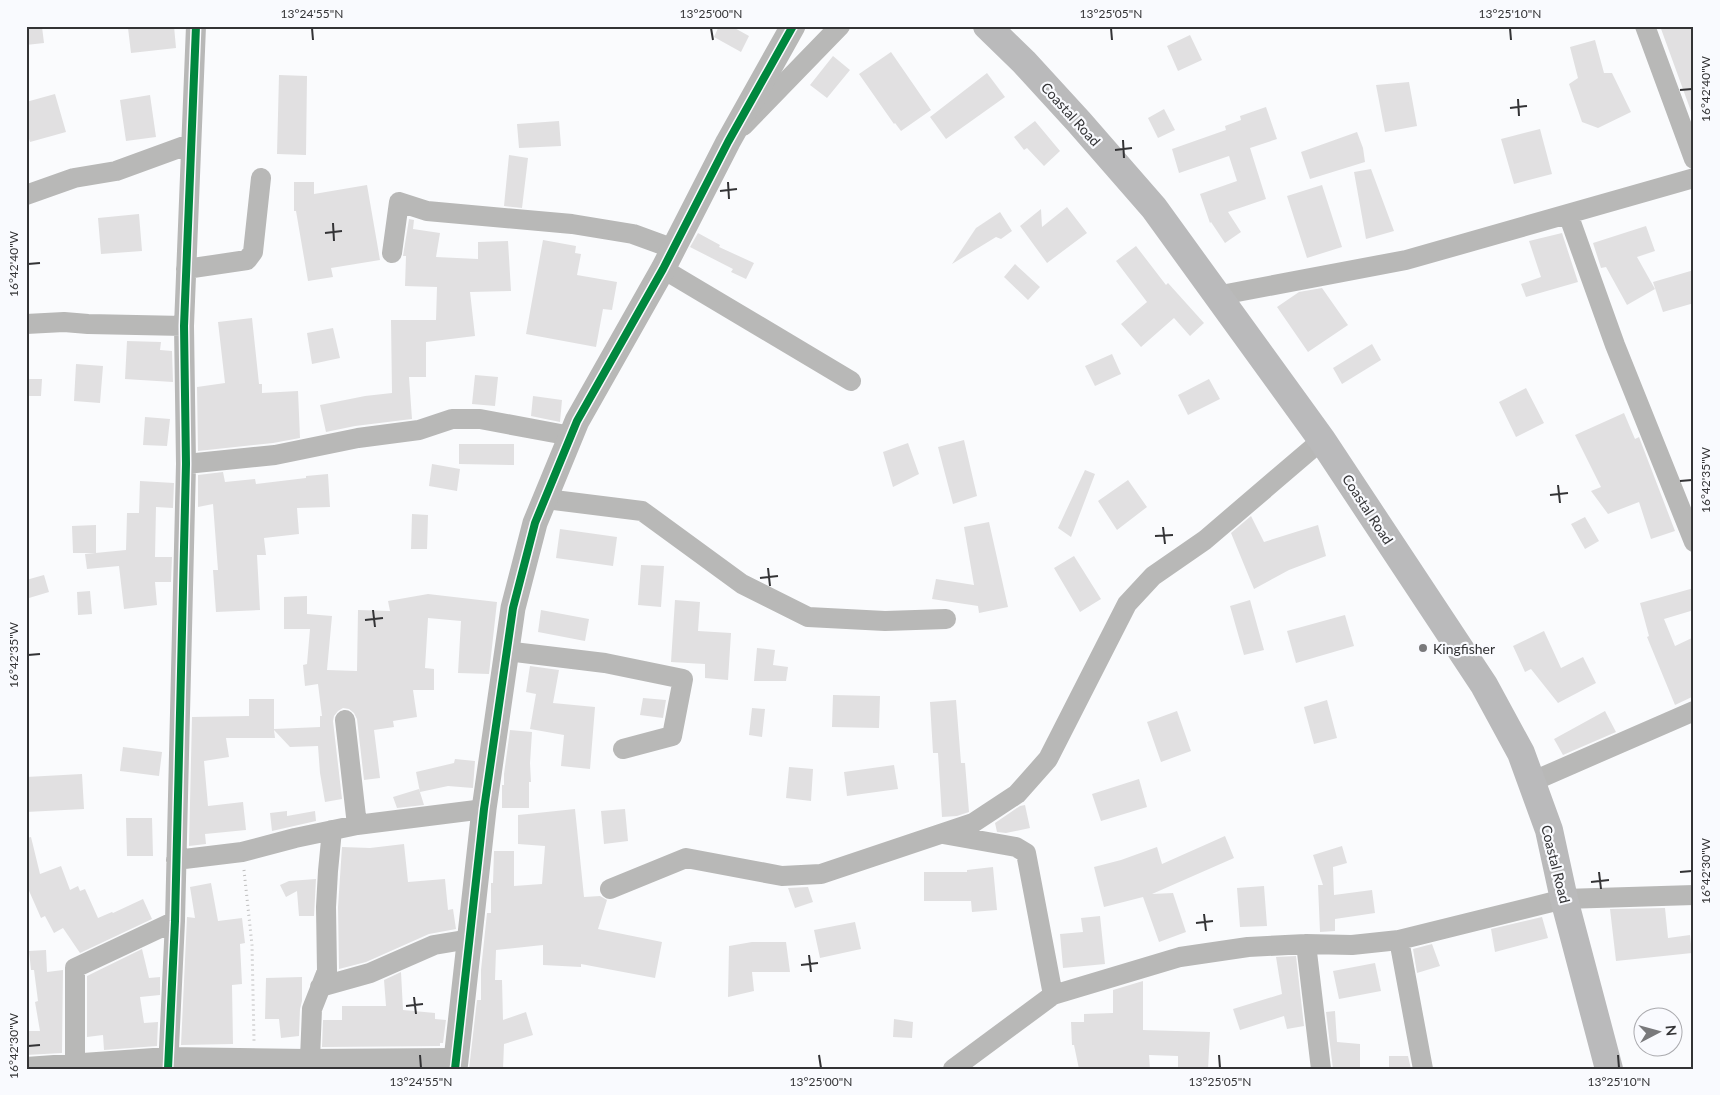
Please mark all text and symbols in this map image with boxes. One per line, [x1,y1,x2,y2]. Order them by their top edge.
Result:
text: 13°24'55"N [281,6,343,21]
text: 13°25'00"N [680,6,742,21]
text: 13°25'05"N [1080,6,1142,21]
text: 13°25'10"N [1479,6,1541,21]
text: 16°42'40"W [1698,55,1713,122]
street label: Coastal Road [1038,79,1104,149]
text: 16°42'40"W [6,230,21,297]
text: 16°42'35"W [1698,446,1713,513]
street label: Coastal Road [1339,471,1397,547]
text: 16°42'35"W [6,621,21,688]
place label: Kingfisher [1433,640,1495,657]
marker: Kingfisher [1417,642,1429,654]
street label: Coastal Road [1538,823,1574,905]
text: 16°42'30"W [1698,837,1713,904]
north arrow [1632,1008,1682,1058]
text: 16°42'30"W [6,1012,21,1079]
text: N [1662,1024,1680,1037]
text: 13°24'55"N [390,1074,452,1089]
text: 13°25'00"N [790,1074,852,1089]
text: 13°25'05"N [1189,1074,1251,1089]
text: 13°25'10"N [1588,1074,1650,1089]

